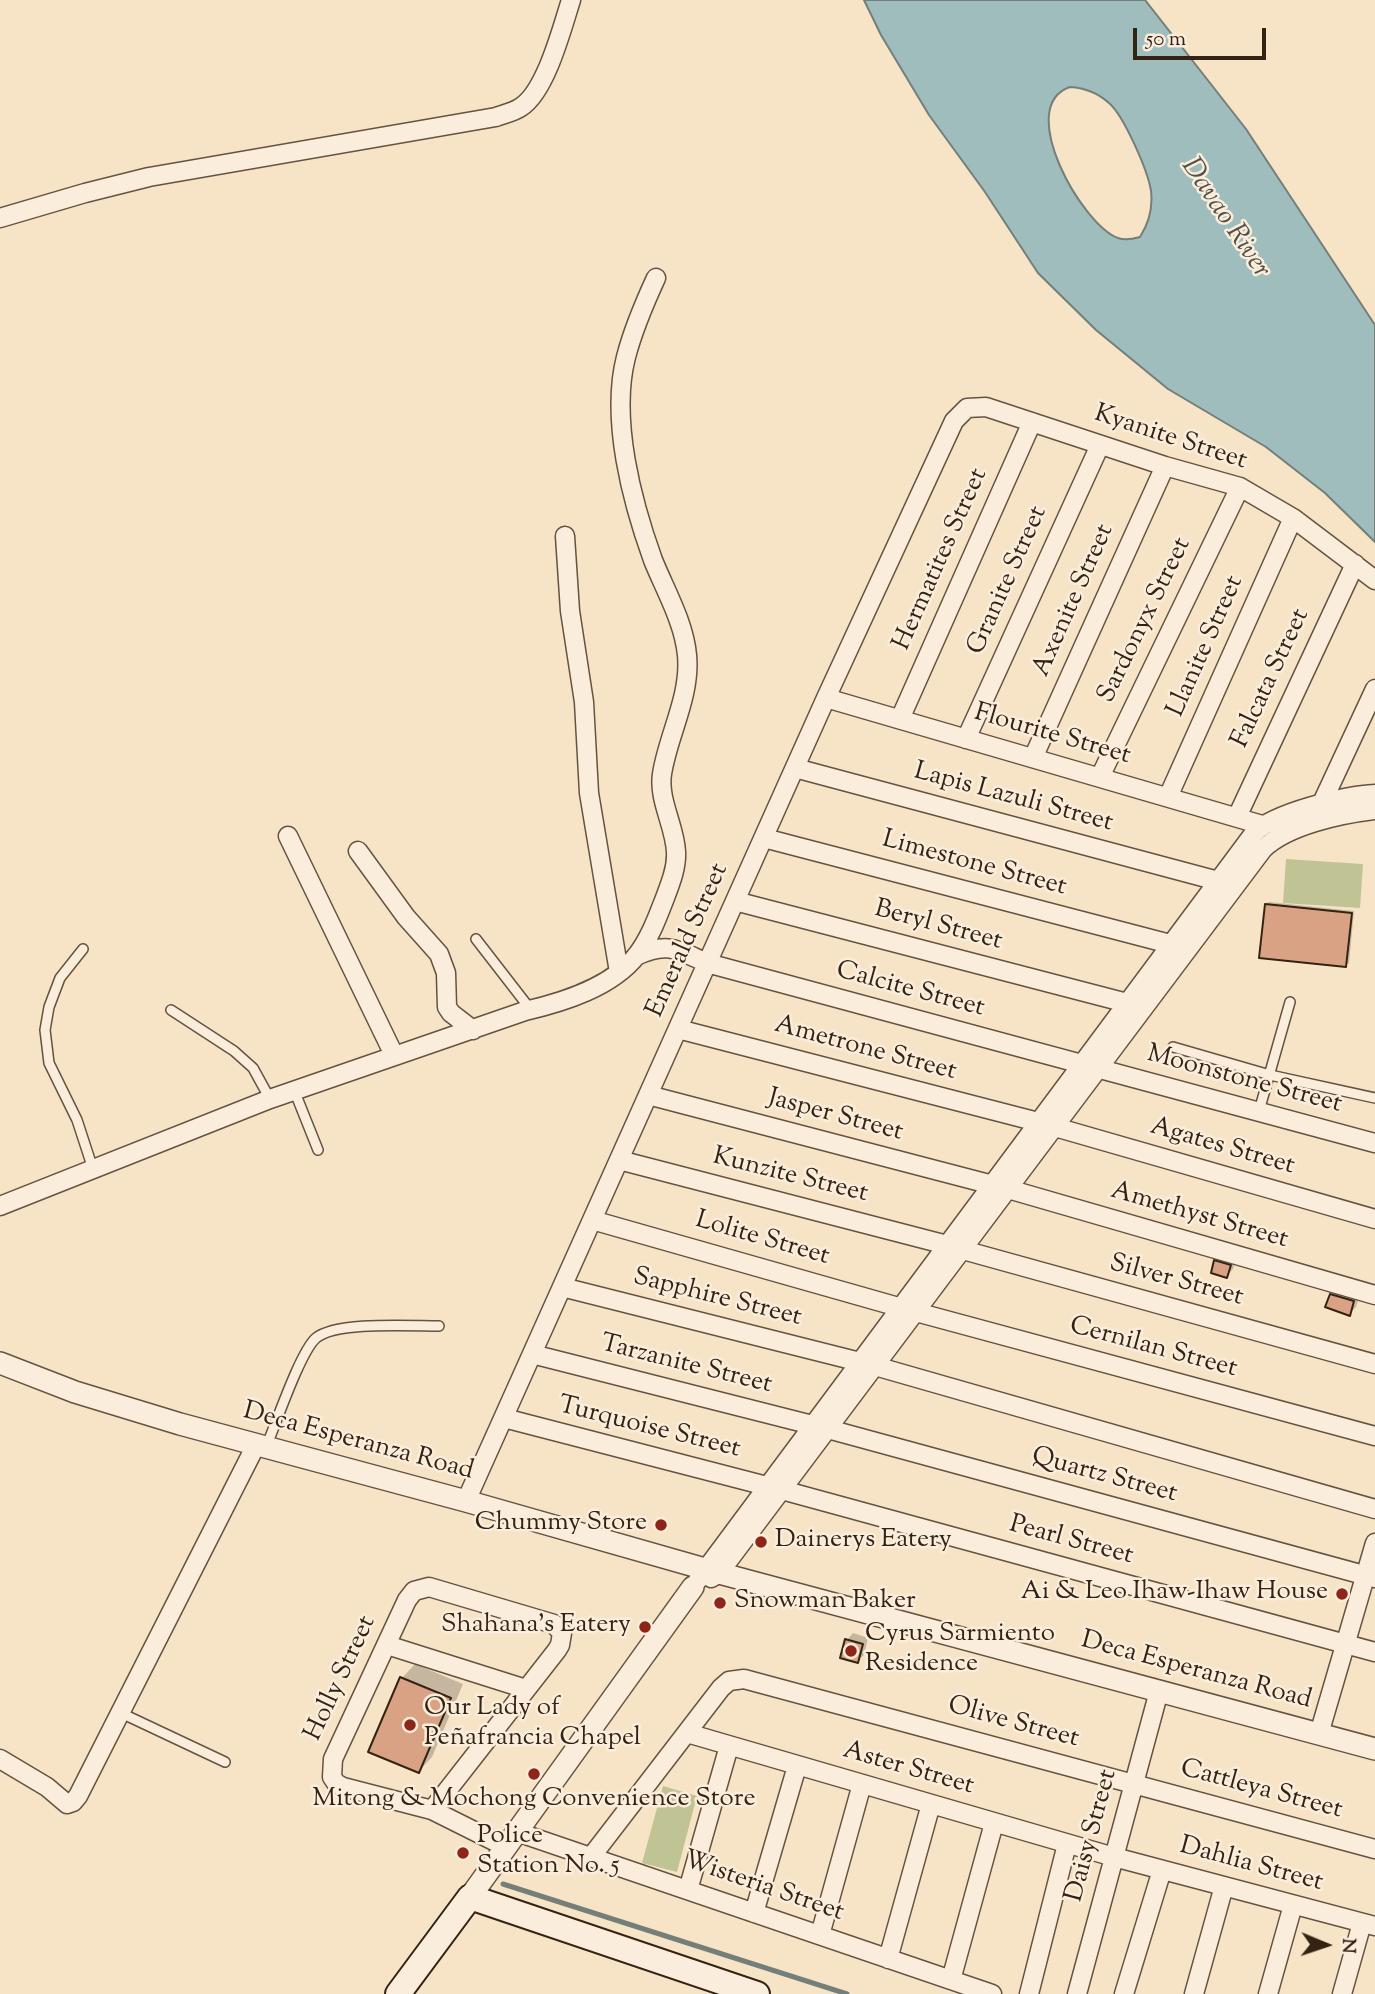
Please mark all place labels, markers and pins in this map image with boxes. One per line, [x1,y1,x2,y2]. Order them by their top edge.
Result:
place label: Chummy Store [475,1509,647,1541]
marker: Chummy Store [653,1517,669,1533]
place label: Dainerys Eatery [775,1526,952,1558]
marker: Dainerys Eatery [753,1534,769,1550]
place label: Ai & Leo Ihaw-Ihaw House [1021,1578,1328,1610]
marker: Ai & Leo Ihaw-Ihaw House [1334,1586,1350,1602]
place label: Snowman Baker [734,1587,916,1619]
marker: Snowman Baker [712,1595,728,1611]
place label: Shahana's Eatery [441,1611,631,1643]
marker: Shahana's Eatery [637,1619,653,1635]
place label: Cyrus Sarmiento Residence [865,1620,1055,1682]
marker: Cyrus Sarmiento Residence [843,1643,859,1659]
place label: Our Lady of Peñafrancia Chapel [424,1694,641,1756]
marker: Our Lady of Peñafrancia Chapel [402,1717,418,1733]
marker: Mitong & Mochong Convenience Store [526,1766,542,1782]
place label: Mitong & Mochong Convenience Store [312,1785,756,1817]
place label: Police Station No. 5 [477,1822,619,1884]
marker: Police Station No. 5 [455,1845,471,1861]

